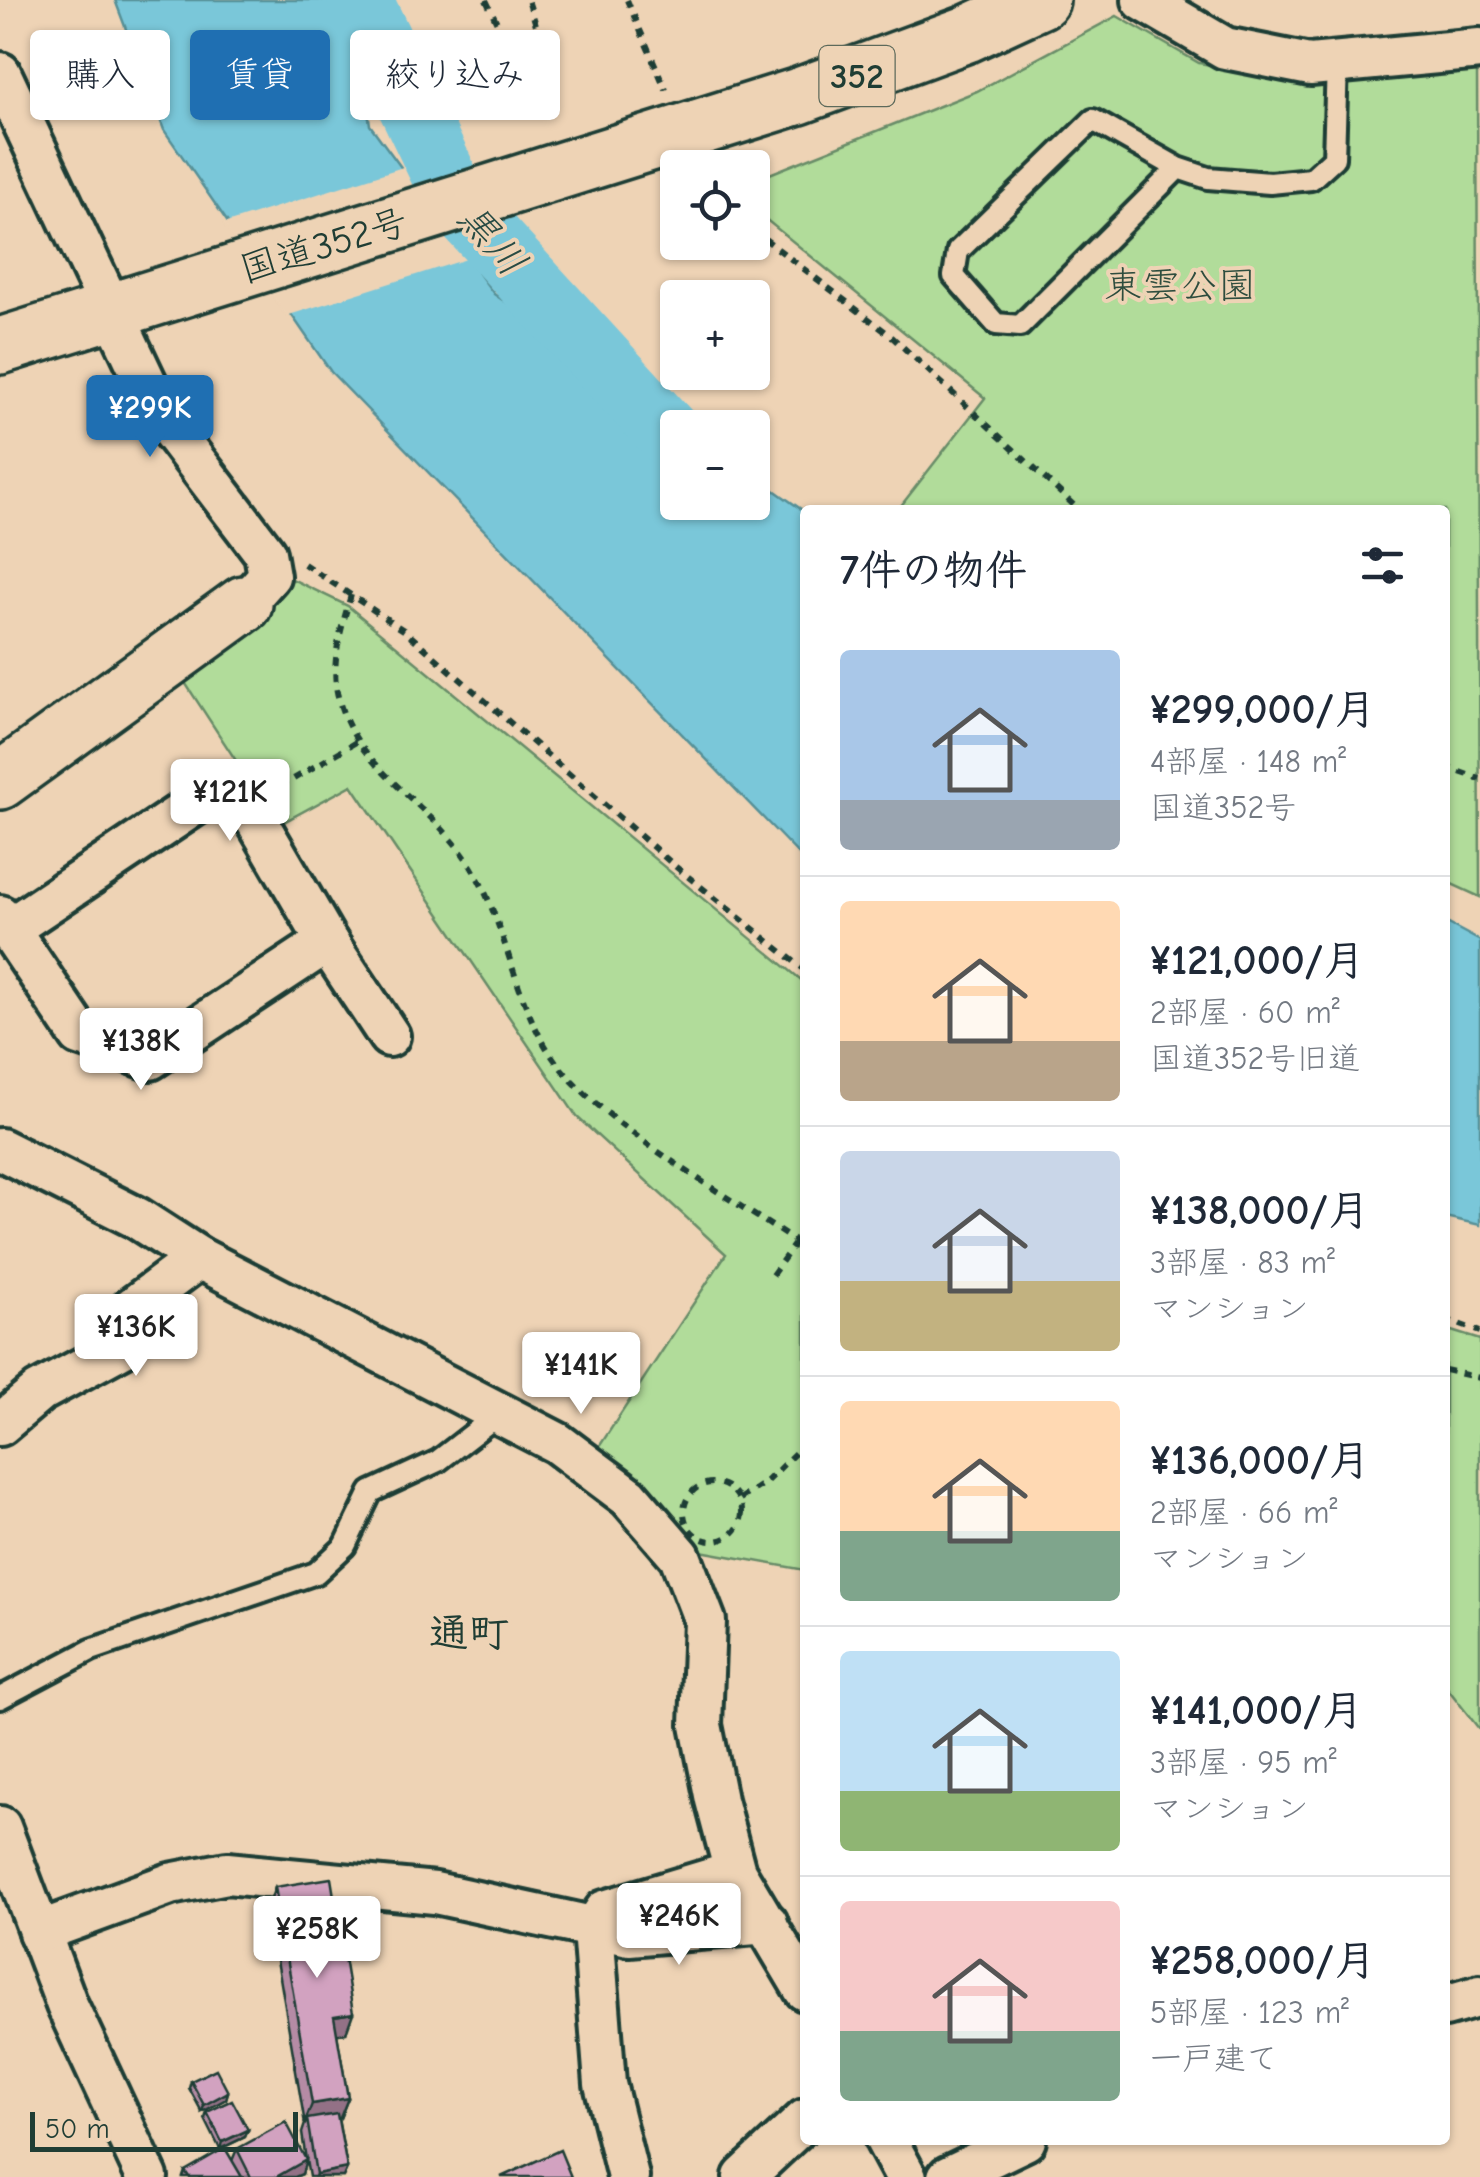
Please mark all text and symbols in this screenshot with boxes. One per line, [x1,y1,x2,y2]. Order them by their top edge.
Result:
chip: 購入 [30,30,170,120]
chip: 賃貸 [190,30,330,120]
chip: 絞り込み [350,30,560,120]
road number: 352 [820,46,894,106]
map controls [660,150,770,520]
button: locate [660,150,770,260]
water label: 黒川 [448,195,536,285]
street label: 国道352号 [235,200,413,292]
park label: 東雲公園 [1104,264,1256,308]
button: + [660,280,770,390]
pin: ¥299K [80,375,220,460]
text: ¥299K [108,389,192,426]
button: − [660,410,770,520]
icon: filters [1355,538,1410,593]
text: 7件の物件 [840,546,1027,595]
text: ¥299,000/月 [1150,685,1376,734]
icon: home [920,690,1040,810]
text: 4部屋 · 148 m² [1150,743,1346,780]
pin: ¥121K [160,759,300,844]
text: ¥121K [193,773,267,810]
text: 国道352号 [1150,789,1296,826]
text: ¥121,000/月 [1150,936,1365,985]
icon: home [920,941,1040,1061]
text: 2部屋 · 60 m² [1150,994,1340,1031]
pin: ¥138K [71,1008,211,1093]
text: ¥138K [102,1022,180,1059]
text: 国道352号旧道 [1150,1040,1360,1077]
text: ¥138,000/月 [1150,1186,1370,1235]
icon: home [920,1191,1040,1311]
text: 3部屋 · 83 m² [1150,1244,1335,1281]
text: マンション [1150,1290,1309,1327]
pin: ¥136K [66,1294,206,1379]
text: ¥136K [97,1308,175,1345]
pin: ¥141K [511,1332,651,1417]
text: ¥141K [544,1346,618,1383]
text: ¥136,000/月 [1150,1436,1370,1485]
icon: home [920,1441,1040,1561]
text: 2部屋 · 66 m² [1150,1494,1338,1531]
text: マンション [1150,1540,1309,1577]
district label: 通町 [429,1610,509,1656]
text: ¥141,000/月 [1150,1686,1363,1735]
icon: home [920,1691,1040,1811]
text: 3部屋 · 95 m² [1150,1744,1337,1781]
text: マンション [1150,1790,1309,1827]
pin: ¥246K [609,1883,749,1968]
pin: ¥258K [247,1896,387,1981]
text: ¥246K [639,1897,719,1934]
text: ¥258K [275,1910,359,1947]
text: ¥258,000/月 [1150,1936,1376,1985]
icon: home [920,1941,1040,2061]
text: 5部屋 · 123 m² [1150,1994,1349,2031]
text: 一戸建て [1150,2040,1278,2077]
scale bar [30,2107,298,2152]
text: 50 m [45,2113,110,2145]

